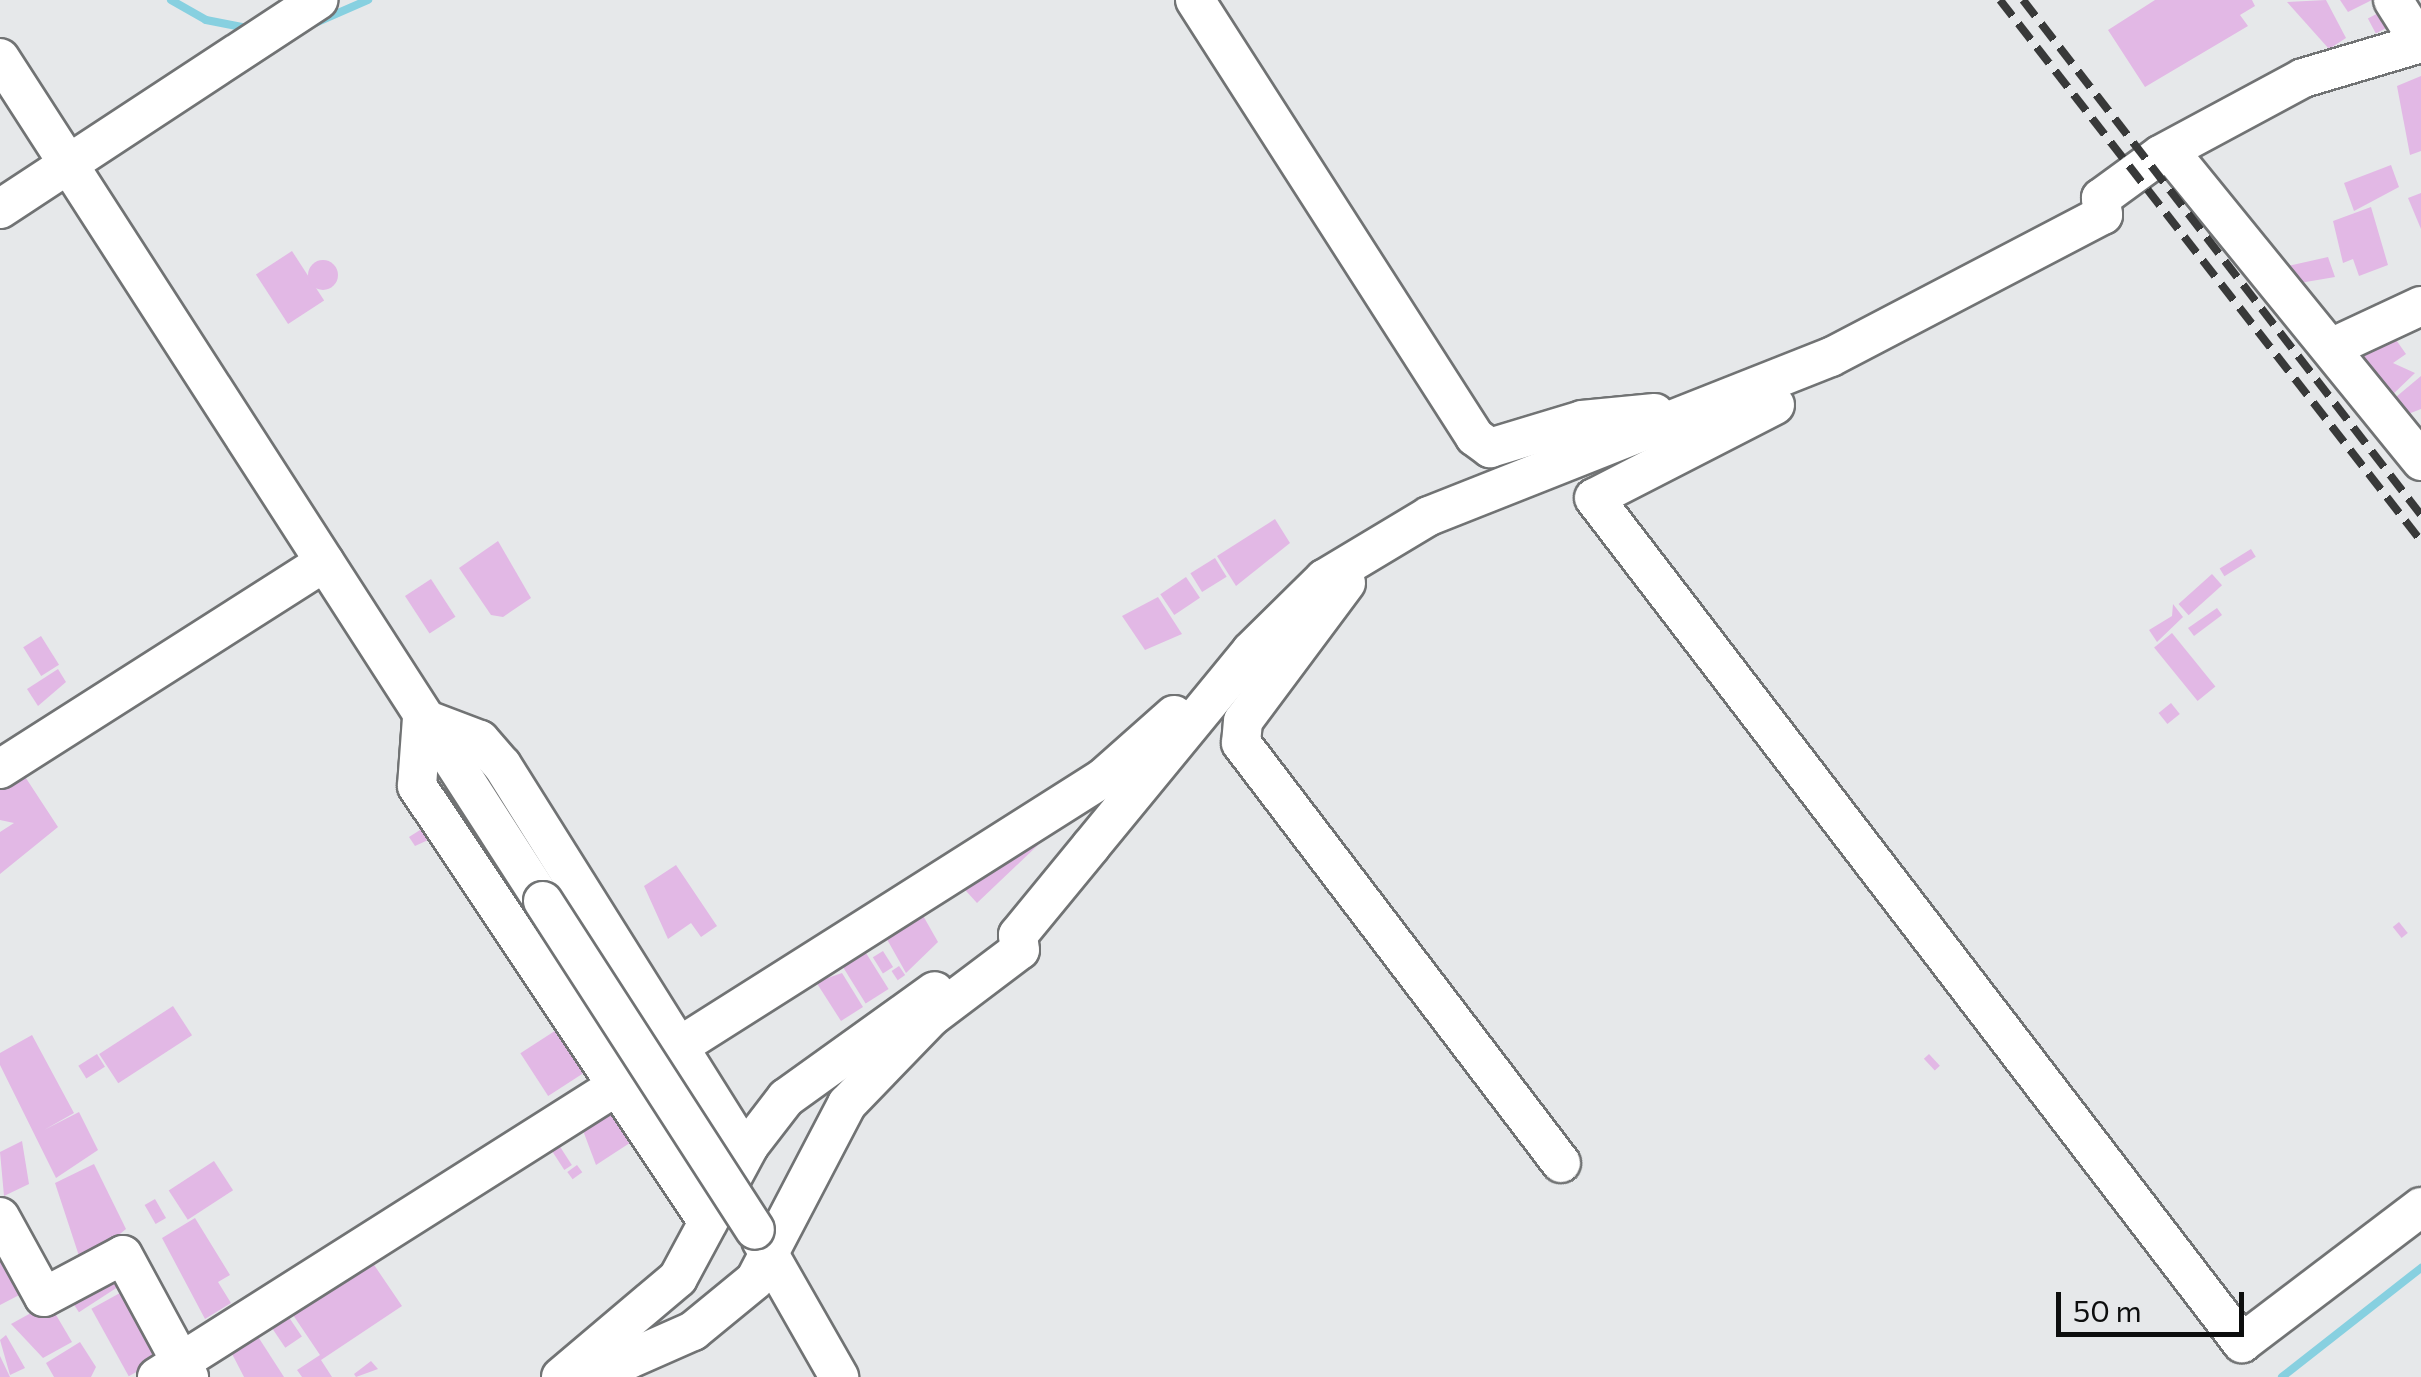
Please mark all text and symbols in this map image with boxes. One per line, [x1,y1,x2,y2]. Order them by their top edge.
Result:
scale bar [2061,1272,2248,1334]
text: 50 m [2073,1291,2142,1328]

